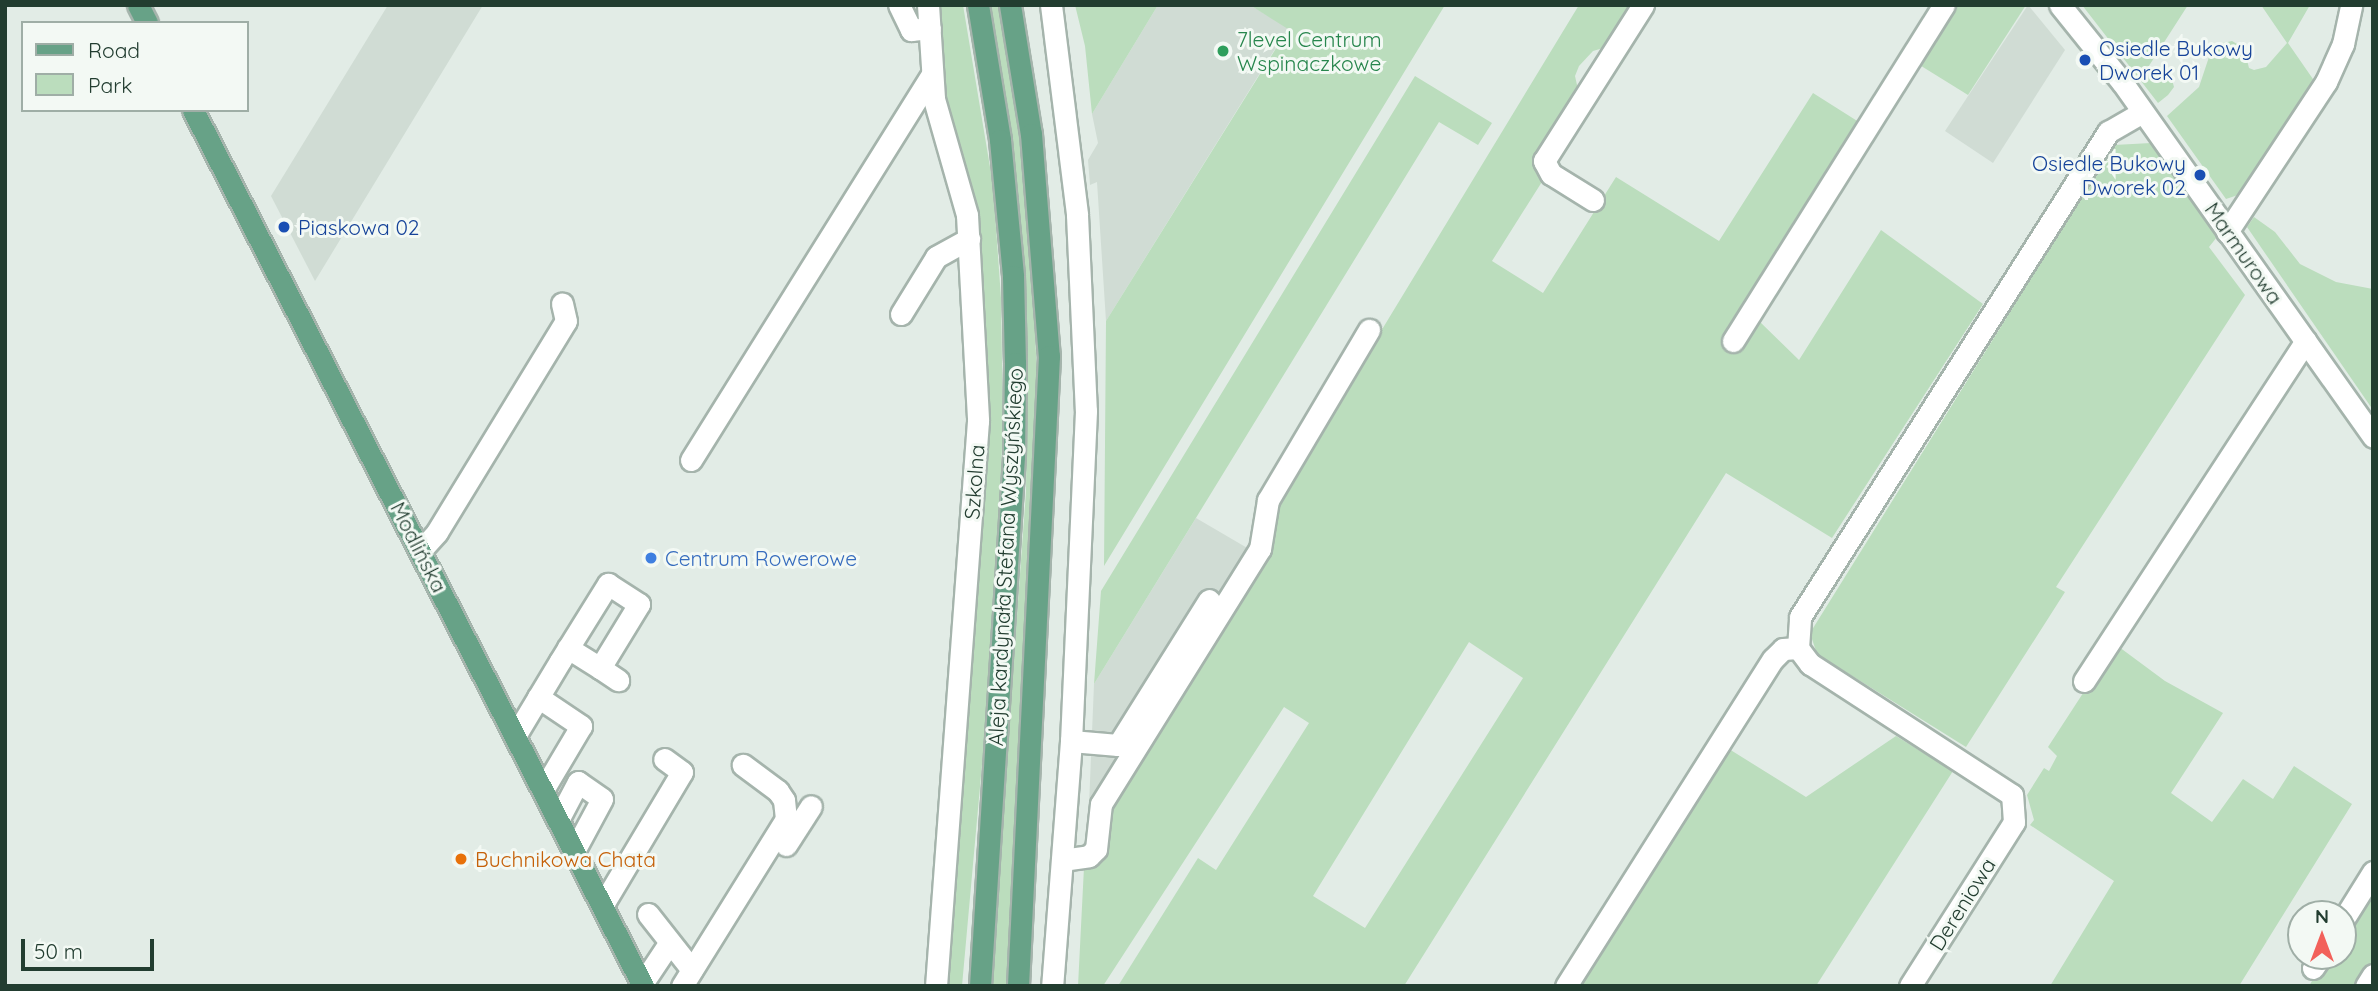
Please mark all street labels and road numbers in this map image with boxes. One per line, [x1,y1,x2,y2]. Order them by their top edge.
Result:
street label: Marmurowa [2200,197,2288,309]
street label: Aleja kardynała Stefana Wyszyńskiego [983,367,1027,747]
street label: Szkolna [959,444,989,520]
street label: Modlińska [386,498,452,596]
street label: Dereniowa [1924,853,2000,955]

